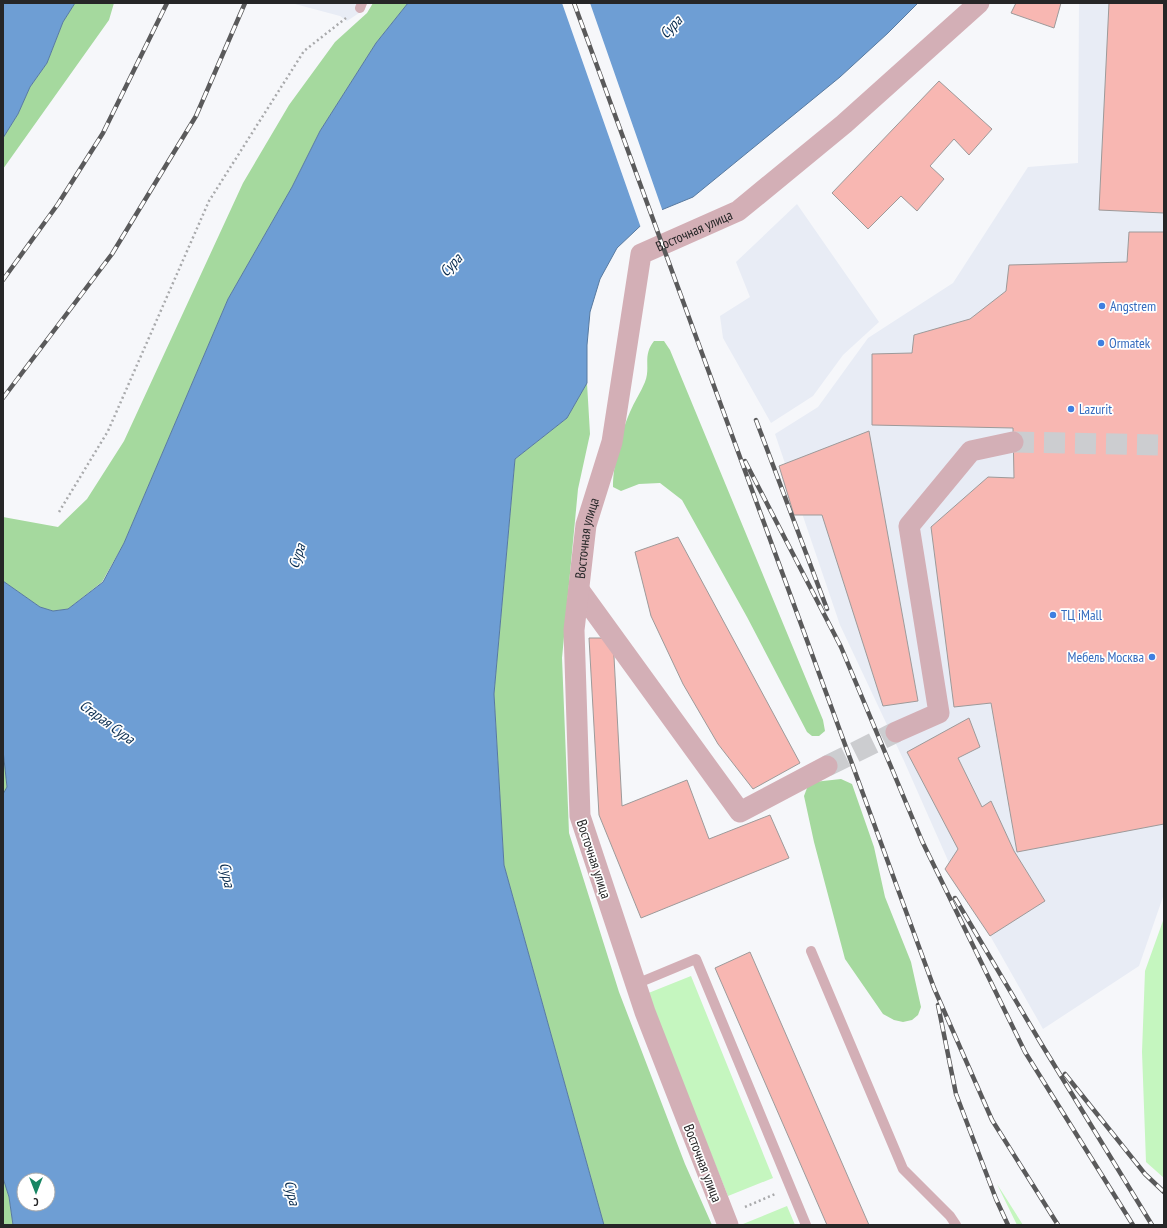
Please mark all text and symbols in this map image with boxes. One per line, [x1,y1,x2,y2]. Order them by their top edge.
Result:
water label: Сура [655,10,687,42]
street label: Восточная улица [653,206,735,255]
water label: Сура [435,248,467,280]
place label: Angstrem [1110,297,1156,315]
marker: Angstrem [1097,301,1107,311]
place label: Ormatek [1109,334,1151,352]
marker: Ormatek [1096,338,1106,348]
place label: Lazurit [1079,400,1112,418]
marker: Lazurit [1066,404,1076,414]
street label: Восточная улица [571,495,603,580]
water label: Сура [283,540,310,571]
place label: ТЦ iMall [1061,606,1103,624]
marker: ТЦ iMall [1048,610,1058,620]
place label: Мебель Москва [1068,648,1144,666]
marker: Мебель Москва [1147,652,1157,662]
water label: Старая Сура [76,695,139,748]
street label: Восточная улица [573,817,615,901]
water label: Сура [216,861,240,890]
street label: Восточная улица [680,1121,726,1205]
north arrow [16,1172,56,1212]
water label: Сура [281,1179,305,1208]
text: С [33,1195,39,1209]

